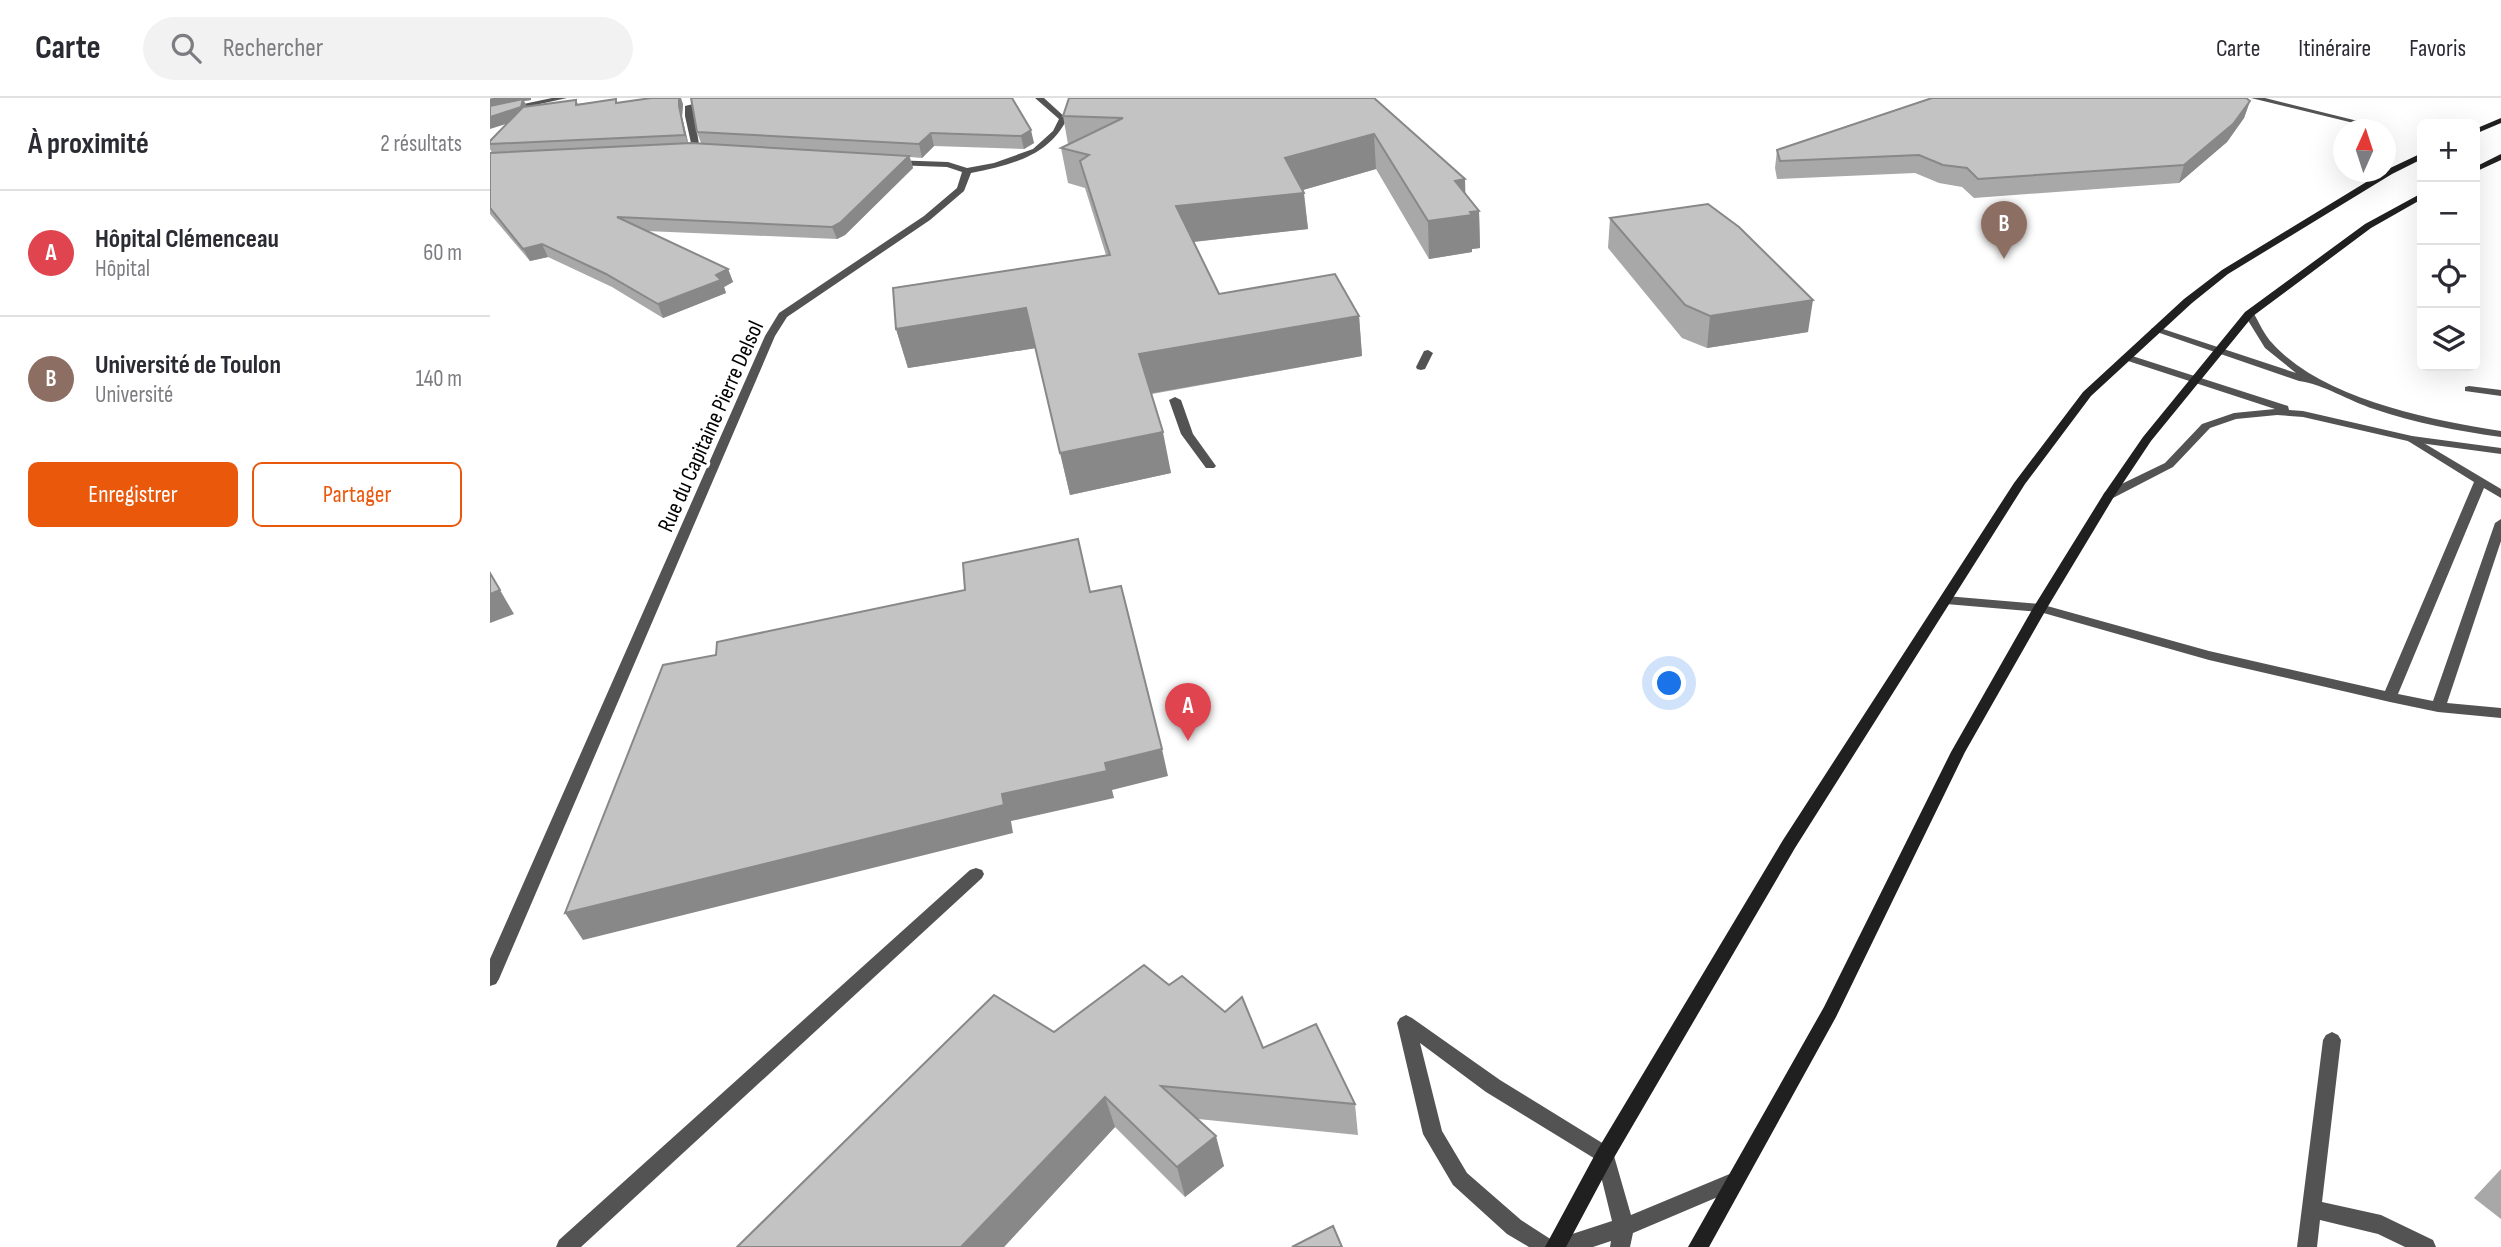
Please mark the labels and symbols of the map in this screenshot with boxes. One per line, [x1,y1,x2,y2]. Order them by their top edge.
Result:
north arrow [2333,119,2396,182]
pin: B [1981,201,2027,259]
street label: Rue du Capitaine Pierre Delsol [652,317,770,536]
your location [1652,666,1686,700]
pin: A [1165,683,1211,741]

